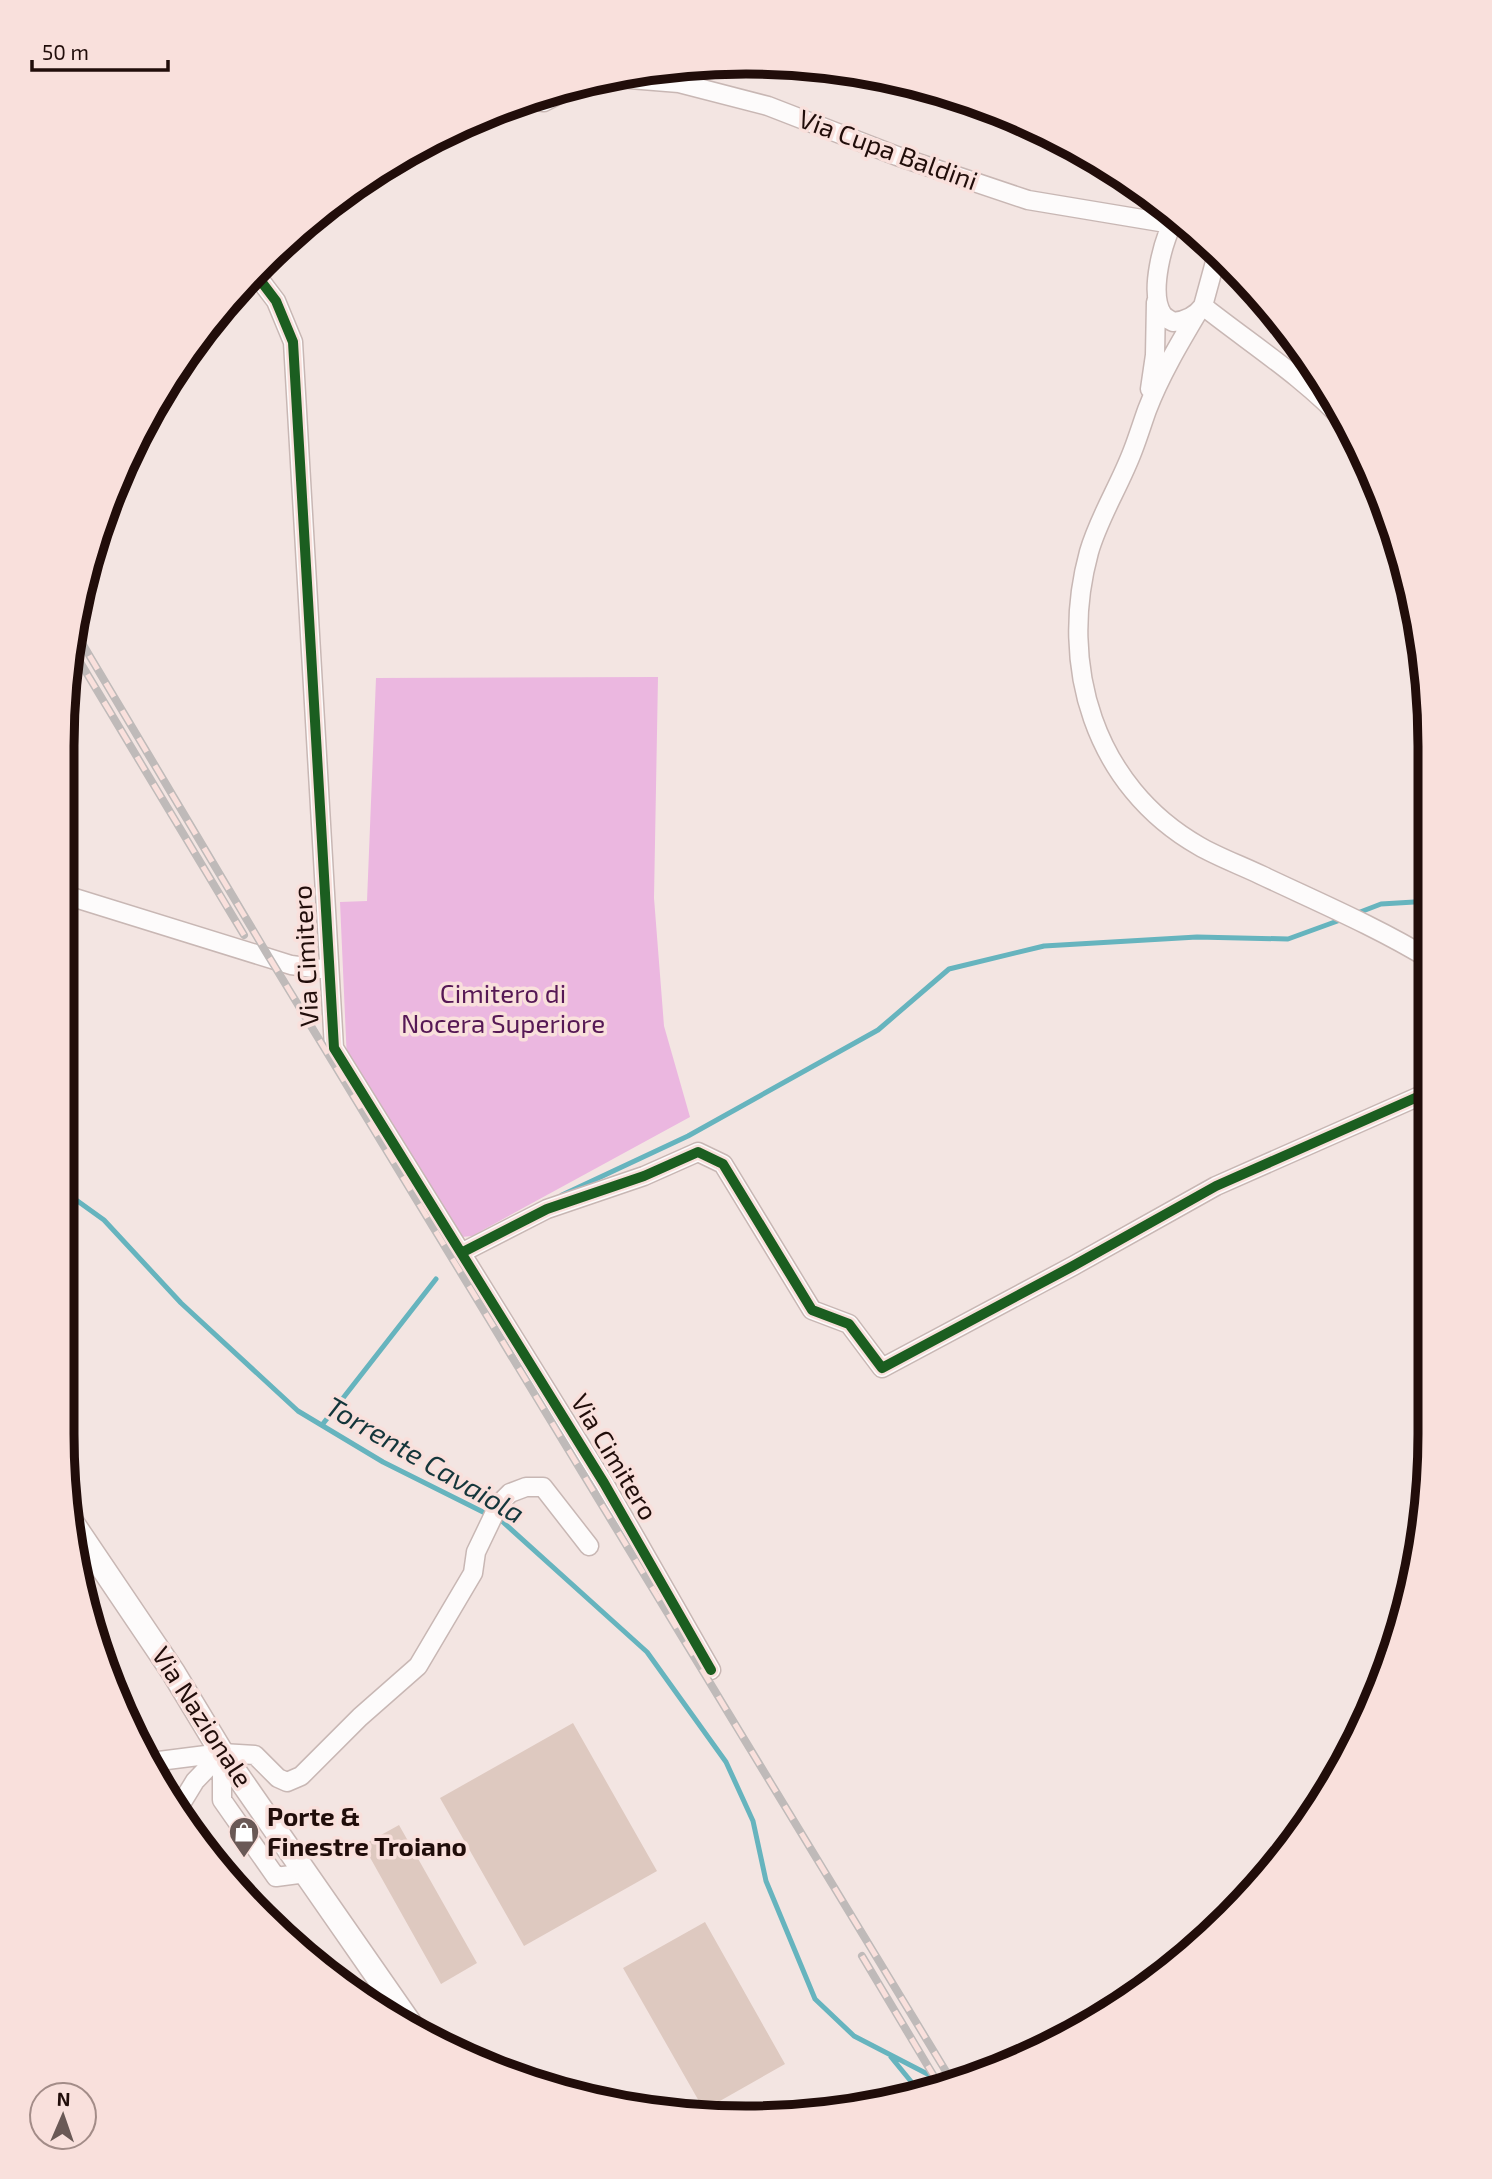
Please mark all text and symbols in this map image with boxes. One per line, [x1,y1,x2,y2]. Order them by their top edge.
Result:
scale bar [32,28,168,72]
text: 50 m [42,39,89,64]
street label: Via Cupa Baldini [795,102,982,195]
street label: Via Cimitero [285,885,324,1028]
park label: Cimitero di Nocera Superiore [401,977,605,1038]
street label: Via Cimitero [566,1388,665,1525]
water label: Torrente Cavaiola [320,1389,531,1530]
street label: Via Nazionale [147,1640,260,1792]
place label: Porte & Finestre Troiano [267,1800,467,1861]
shop icon: Porte & Finestre Troiano [227,1815,261,1859]
north arrow [28,2081,98,2151]
text: N [56,2087,71,2110]

